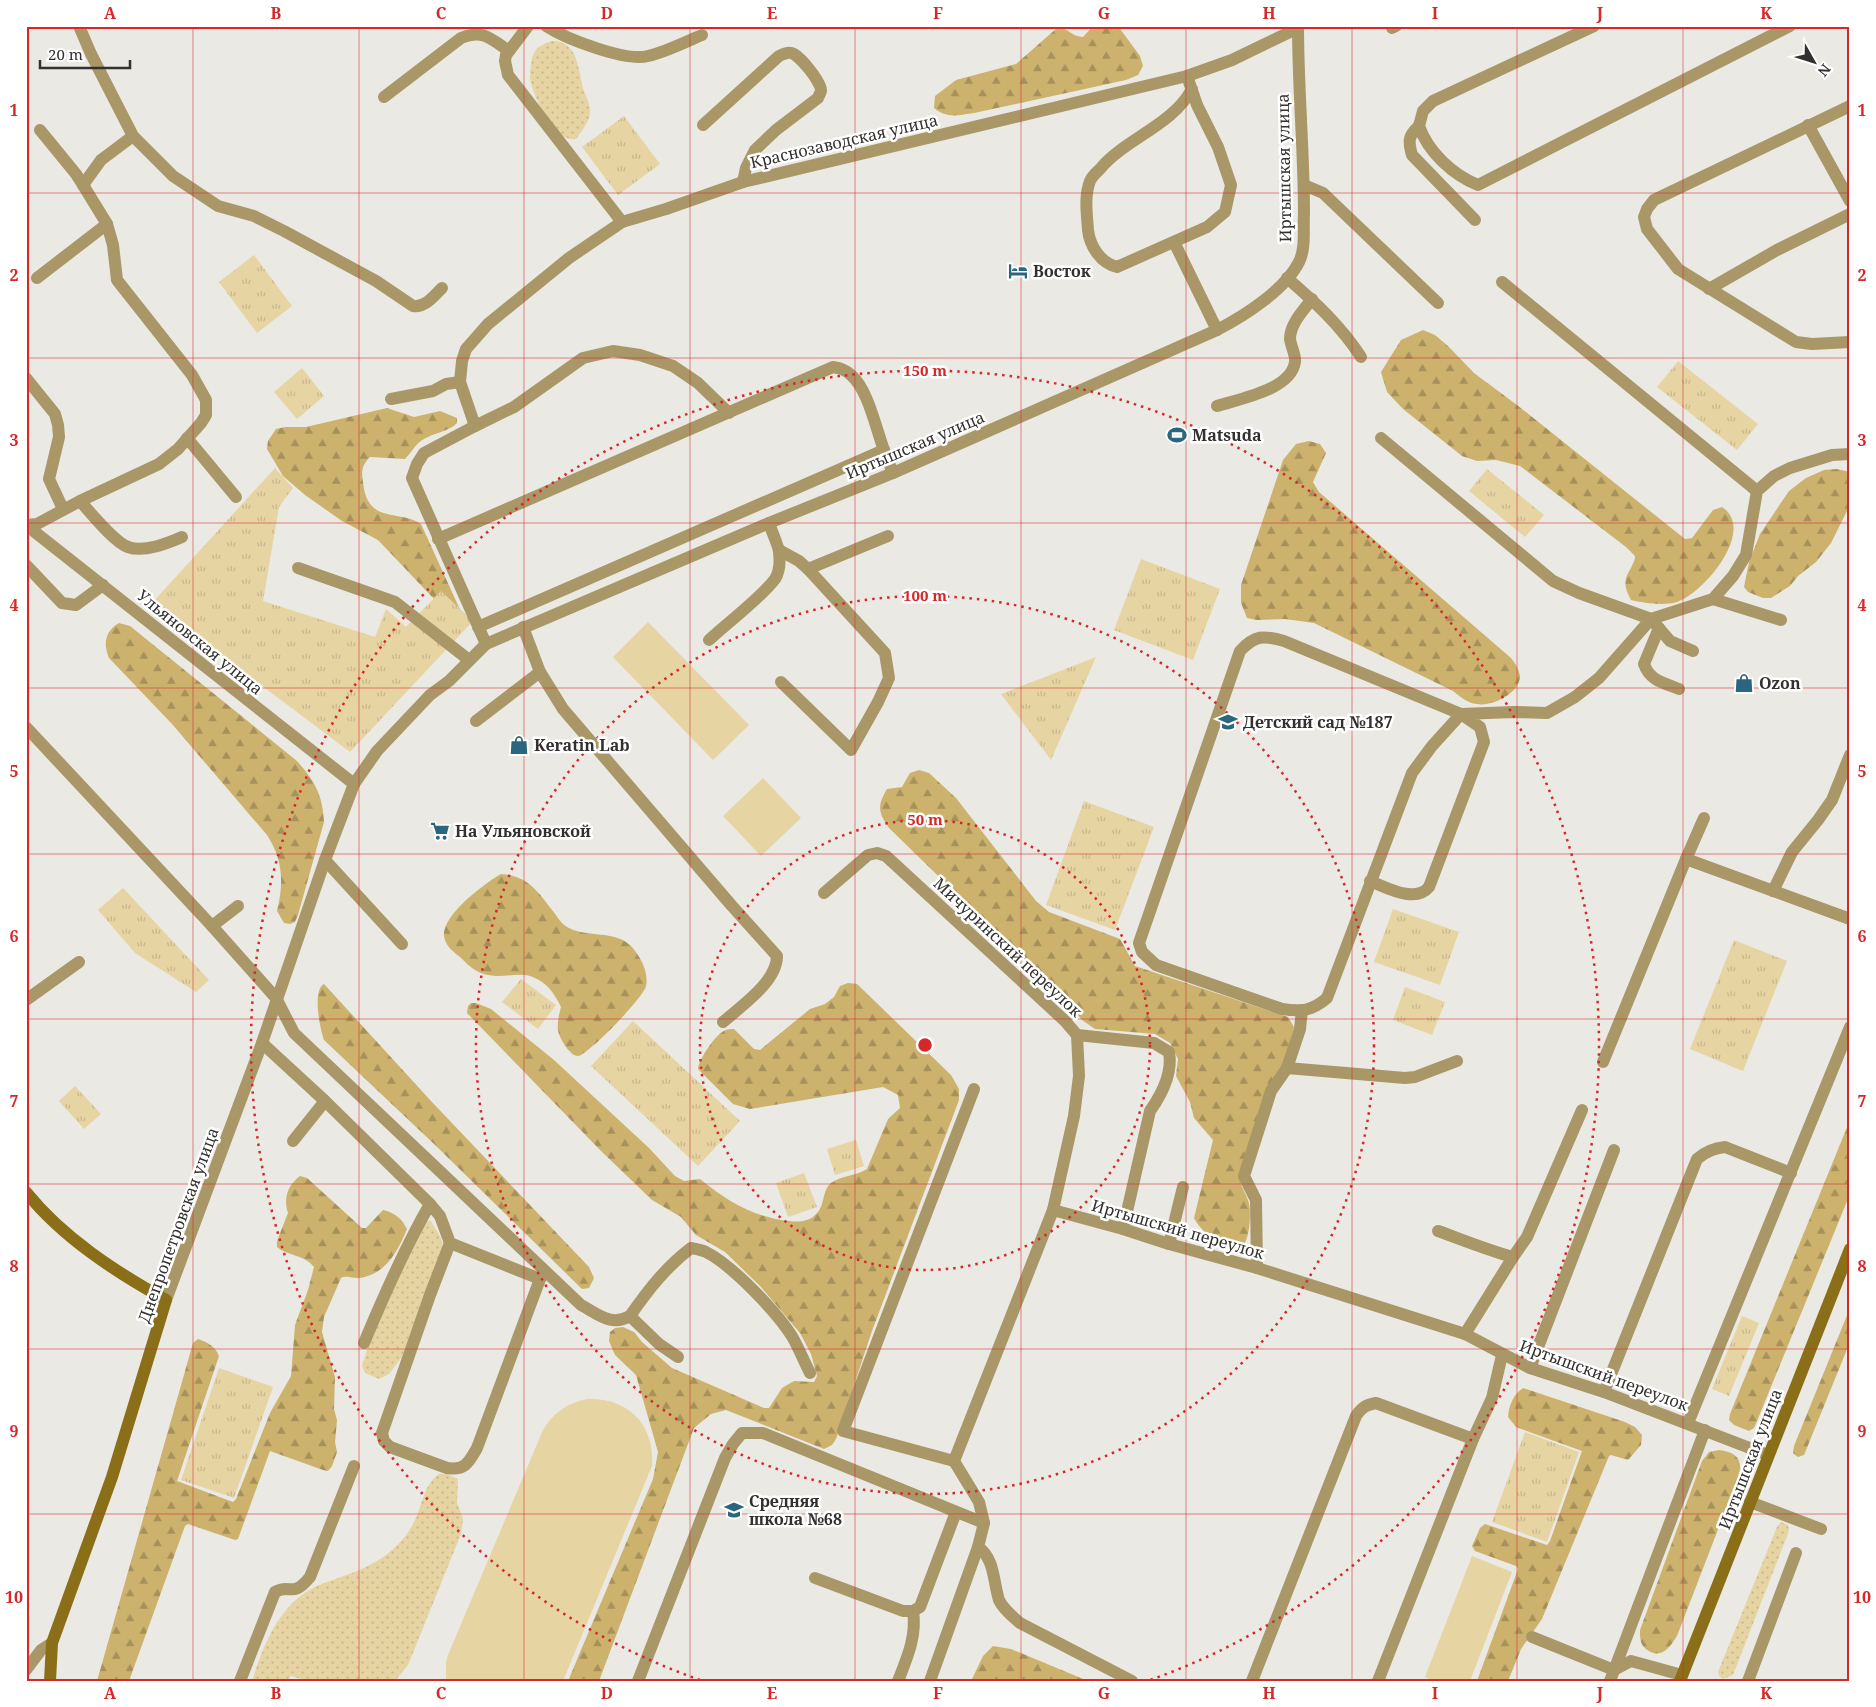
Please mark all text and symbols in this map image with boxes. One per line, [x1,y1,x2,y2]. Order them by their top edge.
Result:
text: A [104,2,117,24]
text: B [271,2,282,24]
text: C [436,2,447,24]
text: D [601,2,613,24]
text: E [767,2,777,24]
text: F [933,2,943,24]
text: G [1098,2,1110,24]
text: H [1262,2,1276,24]
text: I [1432,2,1438,24]
text: J [1596,2,1604,24]
text: K [1760,2,1772,24]
scale bar [40,38,130,70]
north arrow [1788,38,1838,88]
text: 20 m [48,44,83,64]
text: N [1814,60,1835,81]
street label: Иртышская улица [1272,93,1296,243]
text: 1 [9,99,19,121]
text: 1 [1857,99,1867,121]
street label: Краснозаводская улица [748,109,940,173]
hotel icon: Восток [1007,260,1029,282]
place label: Восток [1033,260,1091,282]
text: 2 [9,264,19,286]
text: 2 [1857,264,1867,286]
text: 150 m [903,360,947,380]
street label: Иртышская улица [842,406,988,484]
sports icon: Matsuda [1166,424,1188,446]
place label: Matsuda [1192,424,1262,446]
text: 3 [9,429,19,451]
text: 3 [1857,429,1867,451]
street label: Ульяновская улица [133,584,267,700]
text: 100 m [903,585,947,605]
text: 4 [9,594,19,616]
text: 4 [1857,594,1867,616]
shop icon: Ozon [1733,672,1755,694]
place label: Ozon [1759,672,1801,694]
school or university icon: Детский сад №187 [1217,711,1239,733]
place label: Детский сад №187 [1243,711,1393,733]
shop icon: Keratin Lab [508,734,530,756]
place label: Keratin Lab [534,734,630,756]
text: 5 [9,760,19,782]
text: 5 [1857,760,1867,782]
text: 50 m [907,809,943,829]
supermarket icon: На Ульяновской [429,820,451,842]
place label: На Ульяновской [455,820,591,842]
street label: Мичуринский переулок [929,872,1087,1022]
text: 6 [9,925,19,947]
text: 6 [1857,925,1867,947]
centre of rings [916,1036,934,1054]
text: 7 [9,1090,19,1112]
text: 7 [1857,1090,1867,1112]
street label: Днепропетровская улица [132,1124,224,1326]
street label: Иртышский переулок [1089,1194,1267,1264]
text: 8 [9,1255,19,1277]
text: 8 [1857,1255,1867,1277]
street label: Иртышский переулок [1516,1334,1692,1416]
street label: Иртышская улица [1713,1386,1787,1532]
text: 9 [9,1420,19,1442]
text: 9 [1857,1420,1867,1442]
place label: Средняя школа №68 [749,1490,842,1530]
school or university icon: Средняя школа №68 [723,1499,745,1521]
text: 10 [5,1586,23,1608]
text: 10 [1853,1586,1871,1608]
text: A [104,1682,117,1704]
text: B [271,1682,282,1704]
text: C [436,1682,447,1704]
text: D [601,1682,613,1704]
text: E [767,1682,777,1704]
text: F [933,1682,943,1704]
text: G [1098,1682,1110,1704]
text: H [1262,1682,1276,1704]
text: I [1432,1682,1438,1704]
text: J [1596,1682,1604,1704]
text: K [1760,1682,1772,1704]

